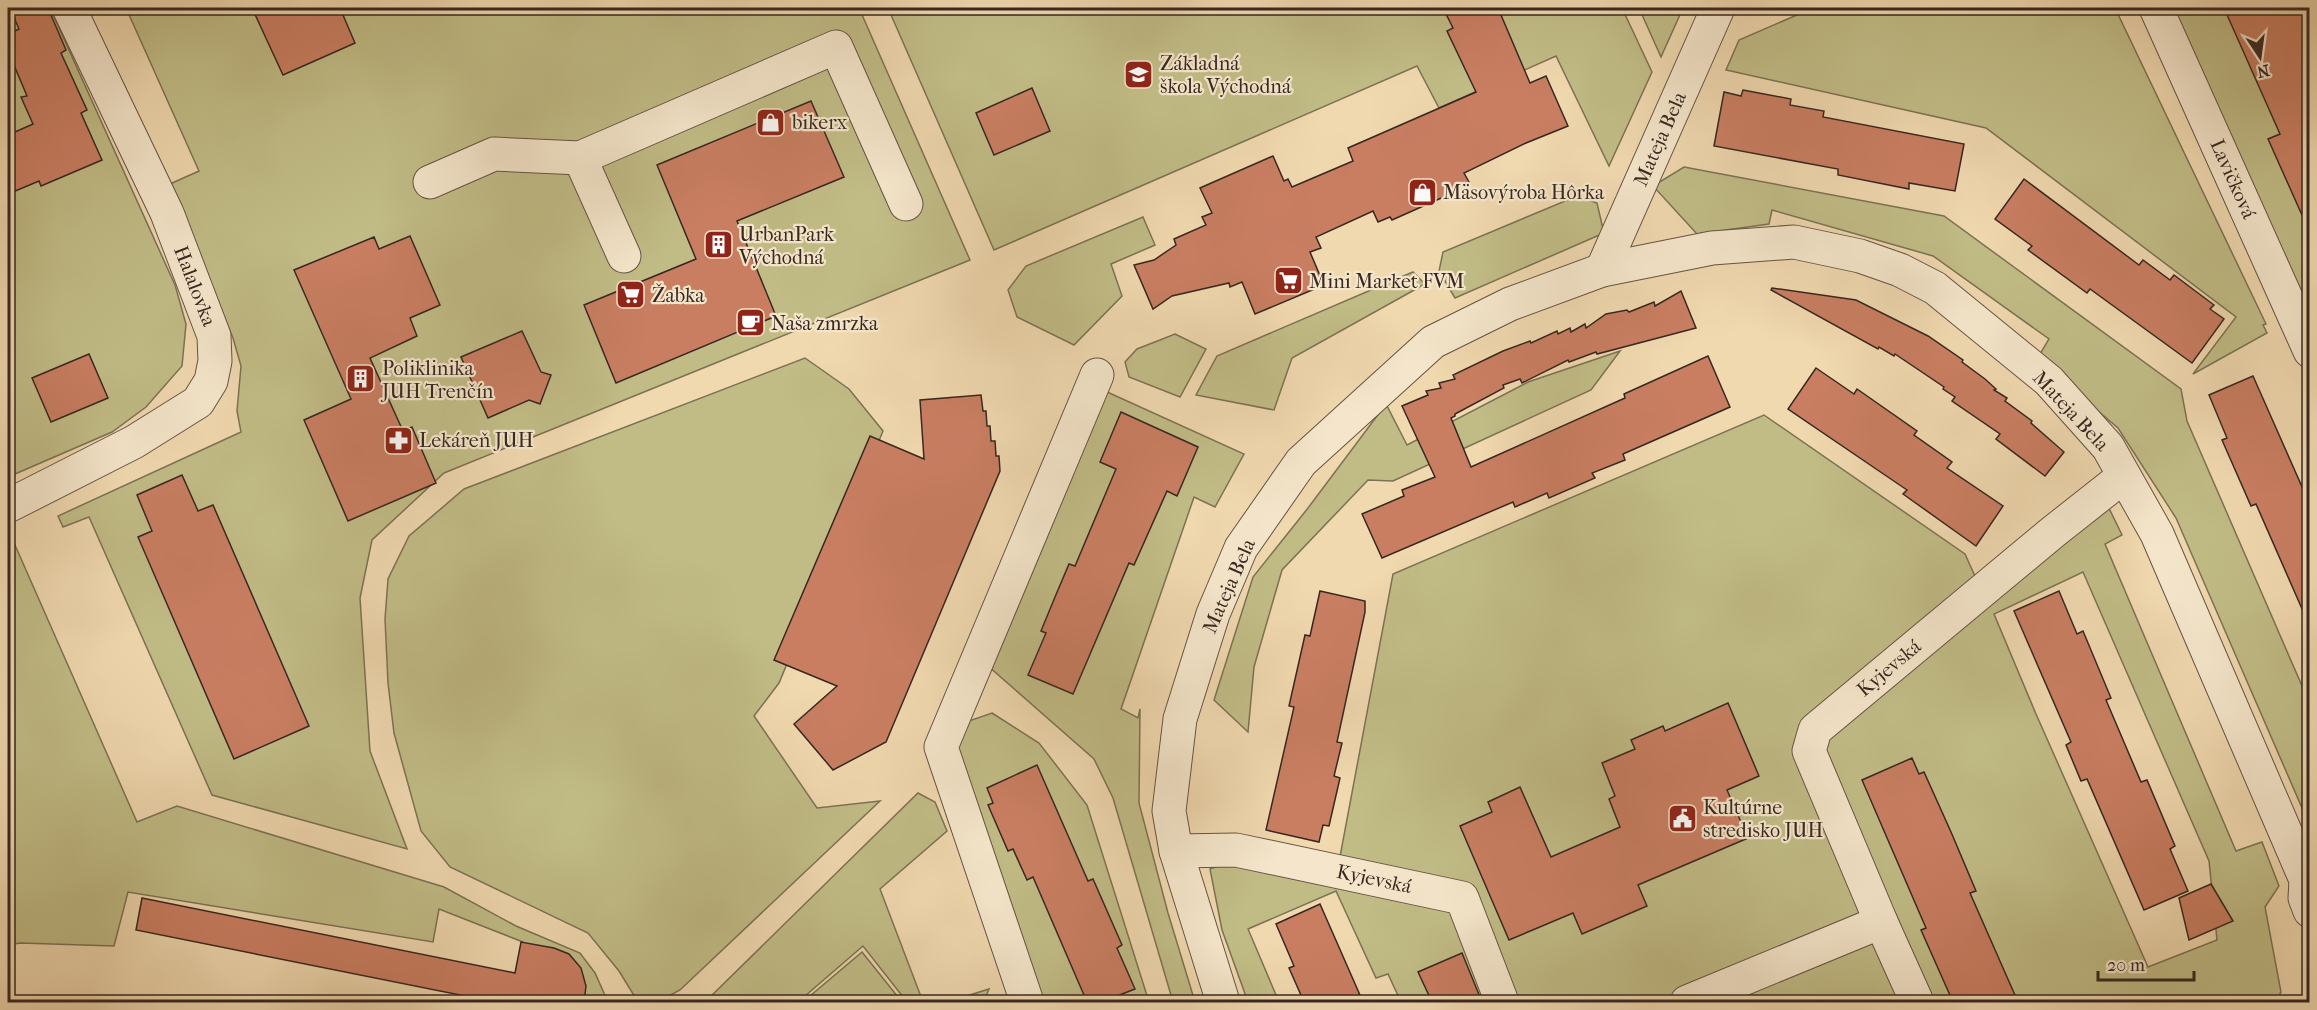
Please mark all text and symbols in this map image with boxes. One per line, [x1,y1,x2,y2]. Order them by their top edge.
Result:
north arrow [2230,27,2290,87]
place label: Základná škola Východná [1160,52,1292,98]
school or university icon: Základná škola Východná [1123,58,1155,90]
text: N [2254,61,2271,82]
street label: Mateja Bela [1629,88,1691,190]
shop icon: bikerx [755,106,787,138]
place label: bikerx [791,111,848,134]
street label: Lavičková [2205,136,2261,223]
shop icon: Mäsovýroba Hôrka [1406,176,1438,208]
place label: Mäsovýroba Hôrka [1443,181,1605,204]
place label: UrbanPark Východná [738,223,835,269]
building icon: UrbanPark Východná [702,229,734,261]
street label: Halalovka [169,243,221,330]
supermarket icon: Mini Market FVM [1272,265,1304,297]
place label: Mini Market FVM [1309,270,1464,293]
supermarket icon: Žabka [615,279,647,311]
place label: Žabka [652,283,705,307]
cafe icon: Naša zmrzka [734,307,766,339]
place label: Naša zmrzka [771,312,879,335]
place label: Poliklinika JUH Trenčín [380,357,494,403]
building icon: Poliklinika JUH Trenčín [345,363,377,395]
street label: Mateja Bela [2028,366,2114,456]
pharmacy icon: Lekáreň JUH [382,424,414,456]
place label: Lekáreň JUH [419,429,534,452]
street label: Mateja Bela [1198,535,1260,637]
street label: Kyjevská [1852,634,1926,701]
place label: Kultúrne stredisko JUH [1703,796,1823,842]
public building icon: Kultúrne stredisko JUH [1666,802,1698,834]
street label: Kyjevská [1334,860,1414,898]
scale bar [2098,944,2194,982]
text: 20 m [2107,955,2145,976]

